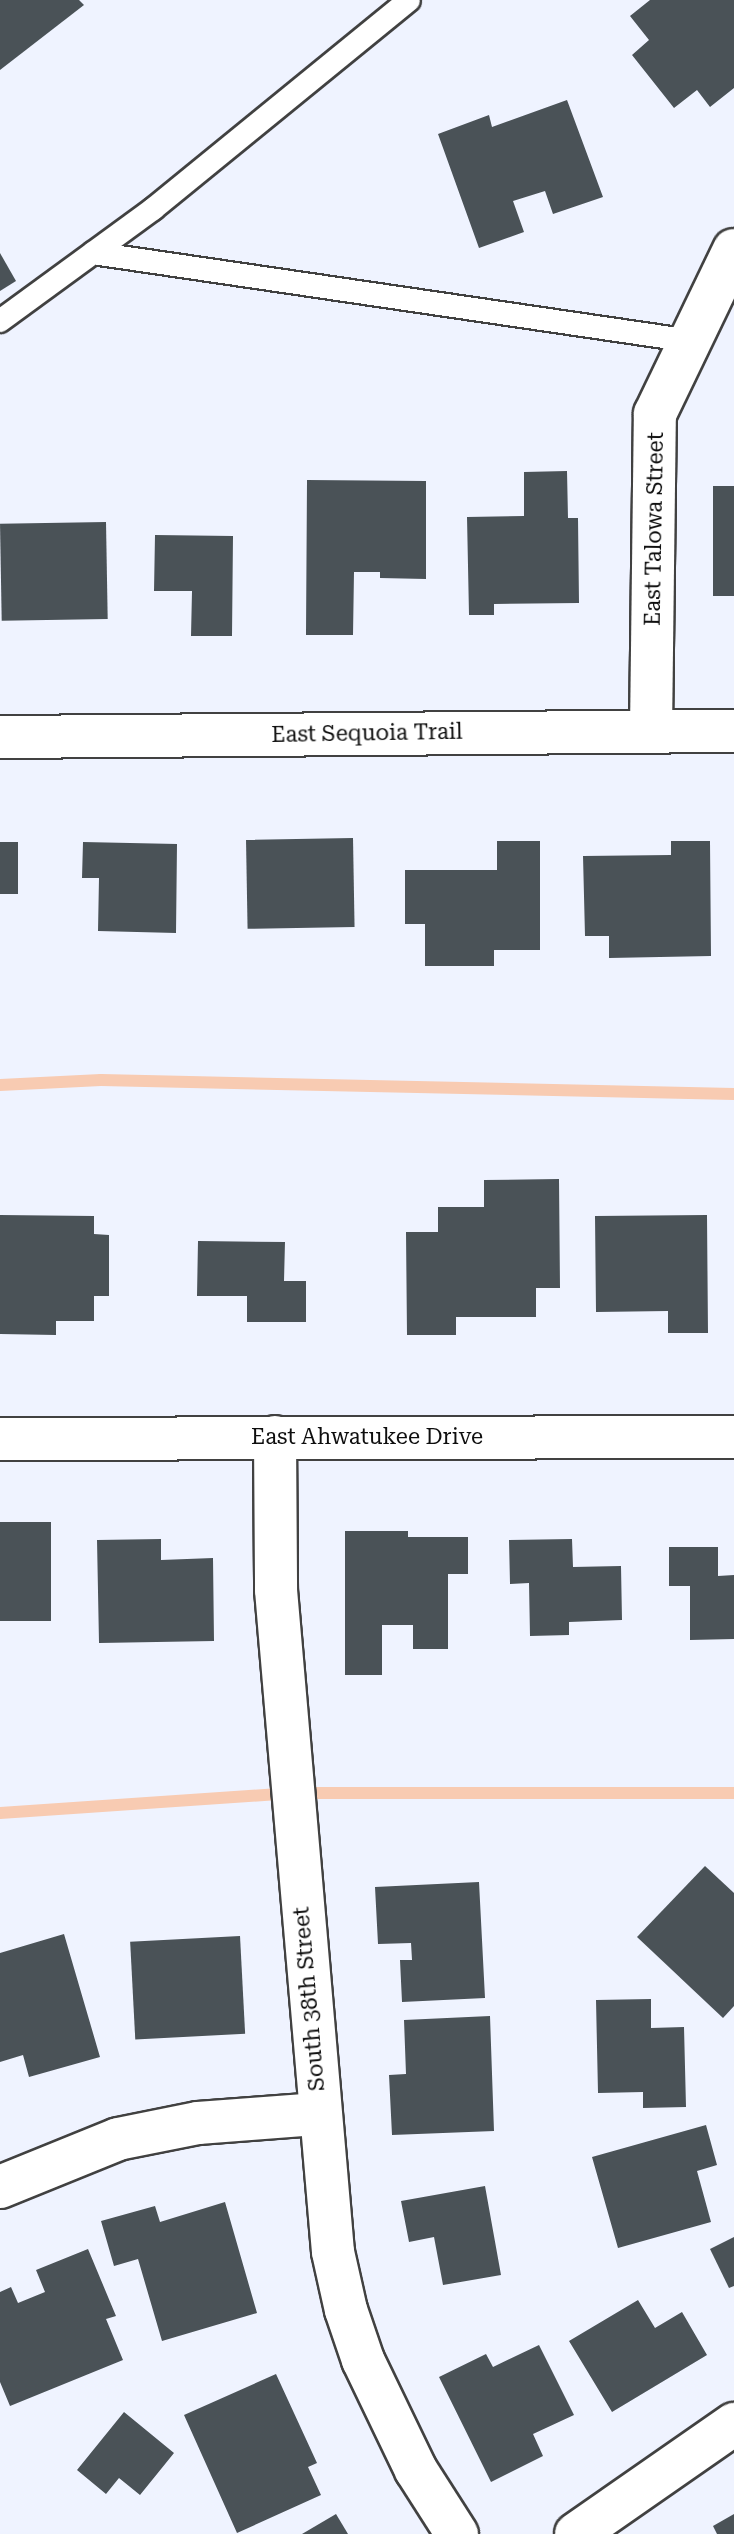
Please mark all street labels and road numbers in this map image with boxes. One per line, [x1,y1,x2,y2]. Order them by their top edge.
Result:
street label: East Talowa Street [639,432,669,626]
street label: East Sequoia Trail [271,718,463,748]
street label: East Ahwatukee Drive [251,1424,483,1450]
street label: South 38th Street [288,1906,330,2092]

